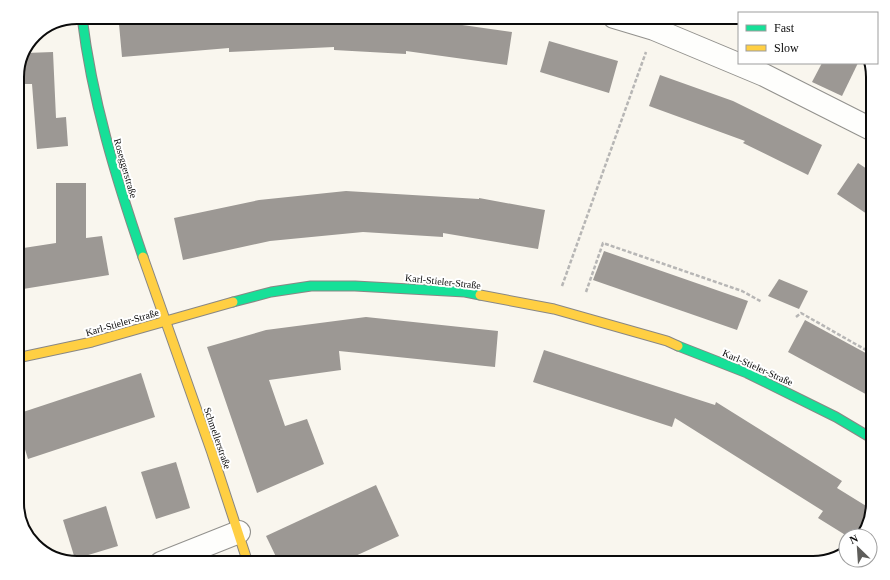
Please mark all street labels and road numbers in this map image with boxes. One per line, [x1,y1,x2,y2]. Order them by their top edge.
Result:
street label: Roseggerstraße [112,137,139,200]
street label: Karl-Stieler-Straße [405,272,482,291]
street label: Karl-Stieler-Straße [84,307,161,338]
street label: Karl-Stieler-Straße [721,347,795,388]
street label: Schmellerstraße [202,406,233,471]

